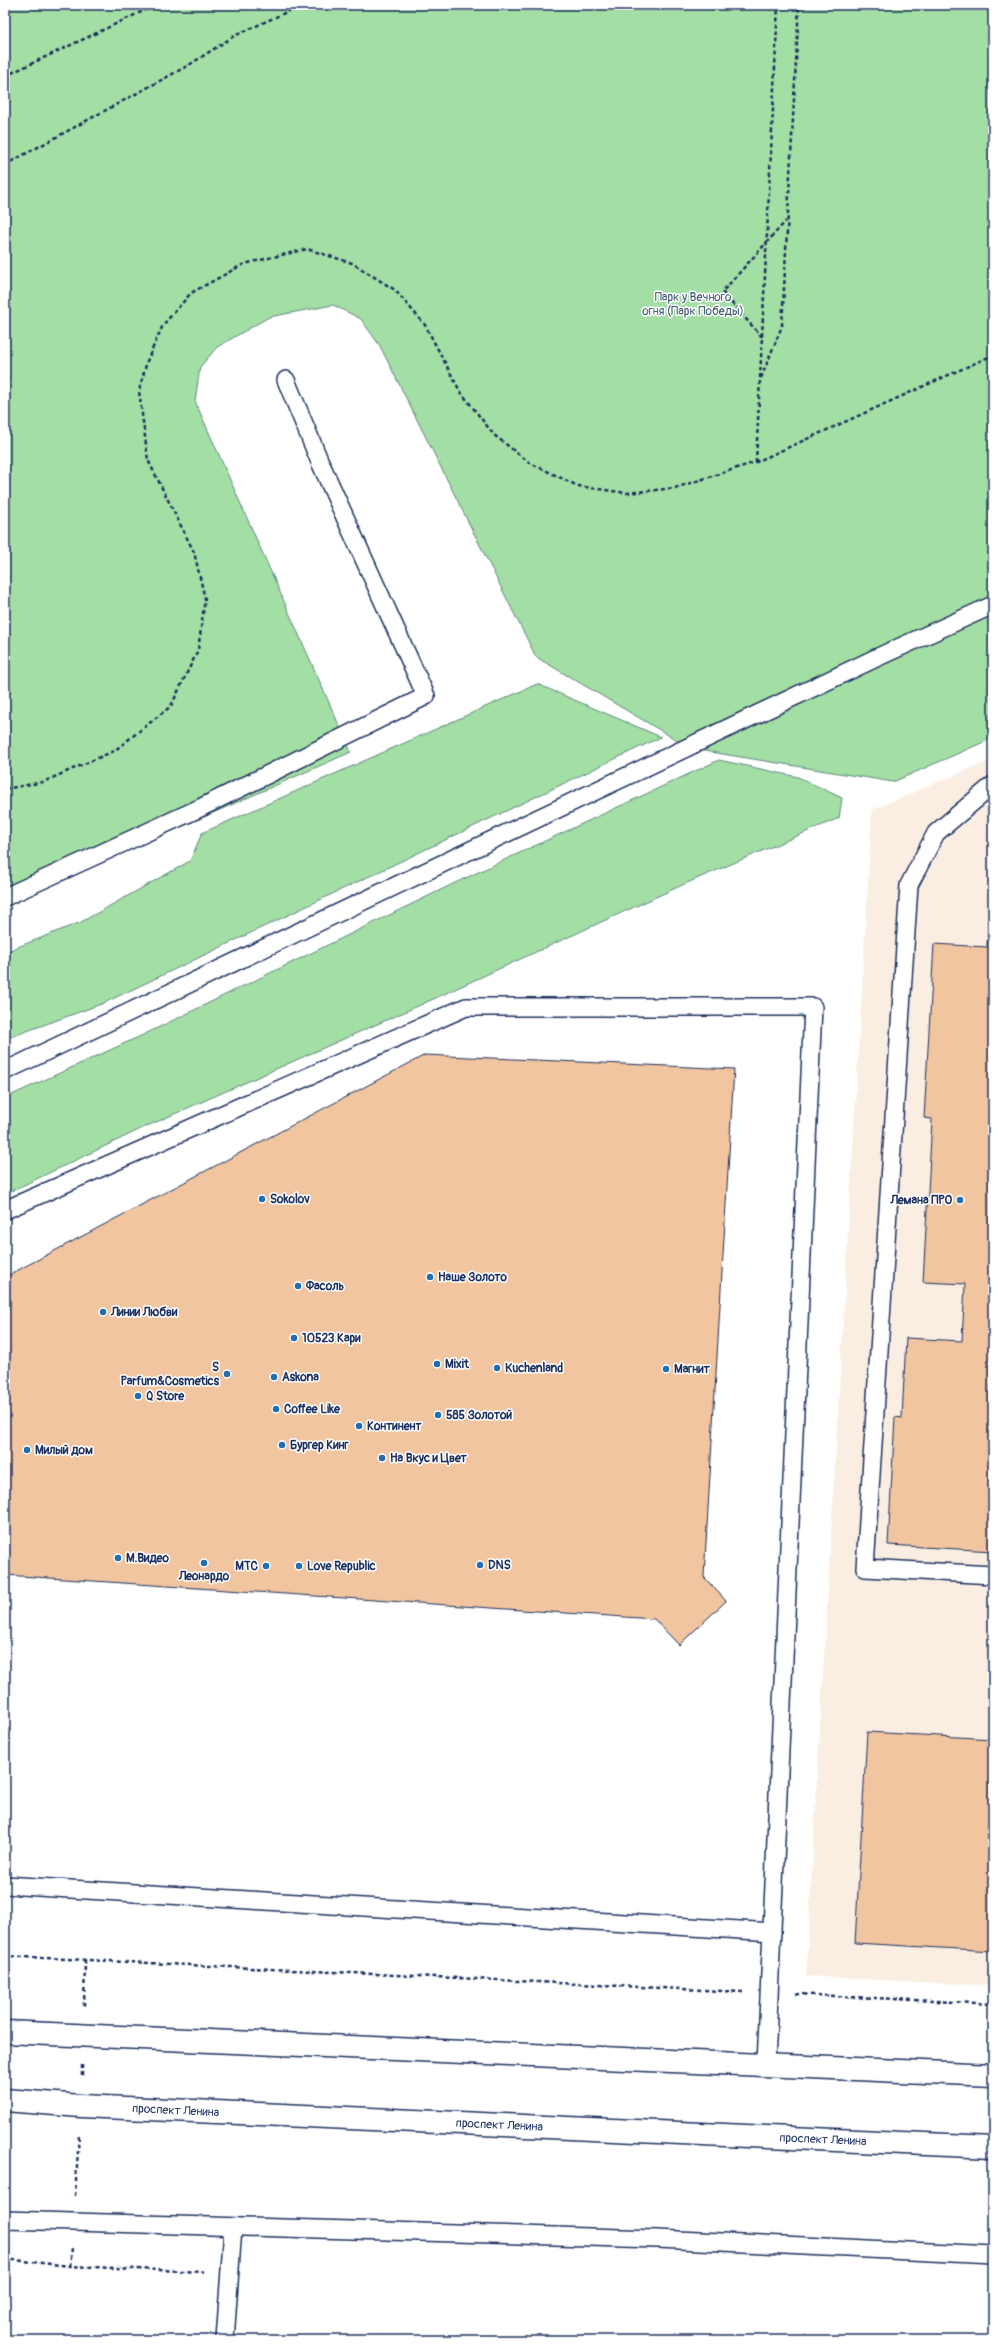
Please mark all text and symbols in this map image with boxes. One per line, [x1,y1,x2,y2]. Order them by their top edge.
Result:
park label: Парк у Вечного огня (Парк Победы) [642,290,744,319]
place label: Sokolov [270,1192,310,1207]
place label: Лемана ПРО [889,1193,952,1208]
marker: Sokolov [257,1194,267,1204]
marker: Лемана ПРО [955,1195,965,1205]
place label: Наше Золото [438,1270,508,1285]
marker: Наше Золото [425,1272,435,1282]
place label: Фасоль [305,1279,344,1294]
marker: Фасоль [293,1281,303,1291]
place label: Линии Любви [110,1305,178,1320]
marker: Линии Любви [98,1307,108,1317]
place label: 10523 Кари [302,1331,361,1346]
marker: 10523 Кари [289,1333,299,1343]
place label: Mixit [445,1357,470,1372]
marker: Mixit [432,1359,442,1369]
place label: S Parfum&Cosmetics [121,1360,220,1389]
place label: Kuchenland [505,1361,563,1376]
place label: Магнит [674,1362,711,1377]
marker: Kuchenland [492,1363,502,1373]
marker: Магнит [661,1364,671,1374]
marker: S Parfum&Cosmetics [222,1369,232,1379]
place label: Askona [282,1370,319,1385]
marker: Askona [269,1372,279,1382]
place label: Q Store [146,1389,185,1404]
marker: Q Store [133,1391,143,1401]
place label: Coffee Like [284,1402,341,1417]
marker: Coffee Like [271,1404,281,1414]
place label: 585 Золотой [446,1408,513,1423]
marker: 585 Золотой [433,1410,443,1420]
place label: Континент [367,1419,423,1434]
marker: Континент [354,1421,364,1431]
place label: Бургер Кинг [290,1438,349,1453]
marker: Бургер Кинг [277,1440,287,1450]
place label: Милый дом [35,1443,93,1458]
marker: Милый дом [22,1445,32,1455]
place label: На Вкус и Цвет [390,1451,468,1466]
marker: На Вкус и Цвет [377,1453,387,1463]
place label: М.Видео [126,1551,170,1566]
marker: М.Видео [113,1553,123,1563]
marker: Леонардо [199,1558,209,1568]
place label: DNS [488,1558,511,1573]
place label: МТС [235,1559,259,1574]
place label: Love Republic [307,1559,376,1574]
marker: DNS [475,1560,485,1570]
marker: МТС [261,1561,271,1571]
marker: Love Republic [294,1561,304,1571]
place label: Леонардо [178,1569,230,1584]
street label: проспект Ленина [132,2101,220,2120]
street label: проспект Ленина [455,2116,544,2135]
street label: проспект Ленина [779,2130,867,2149]

